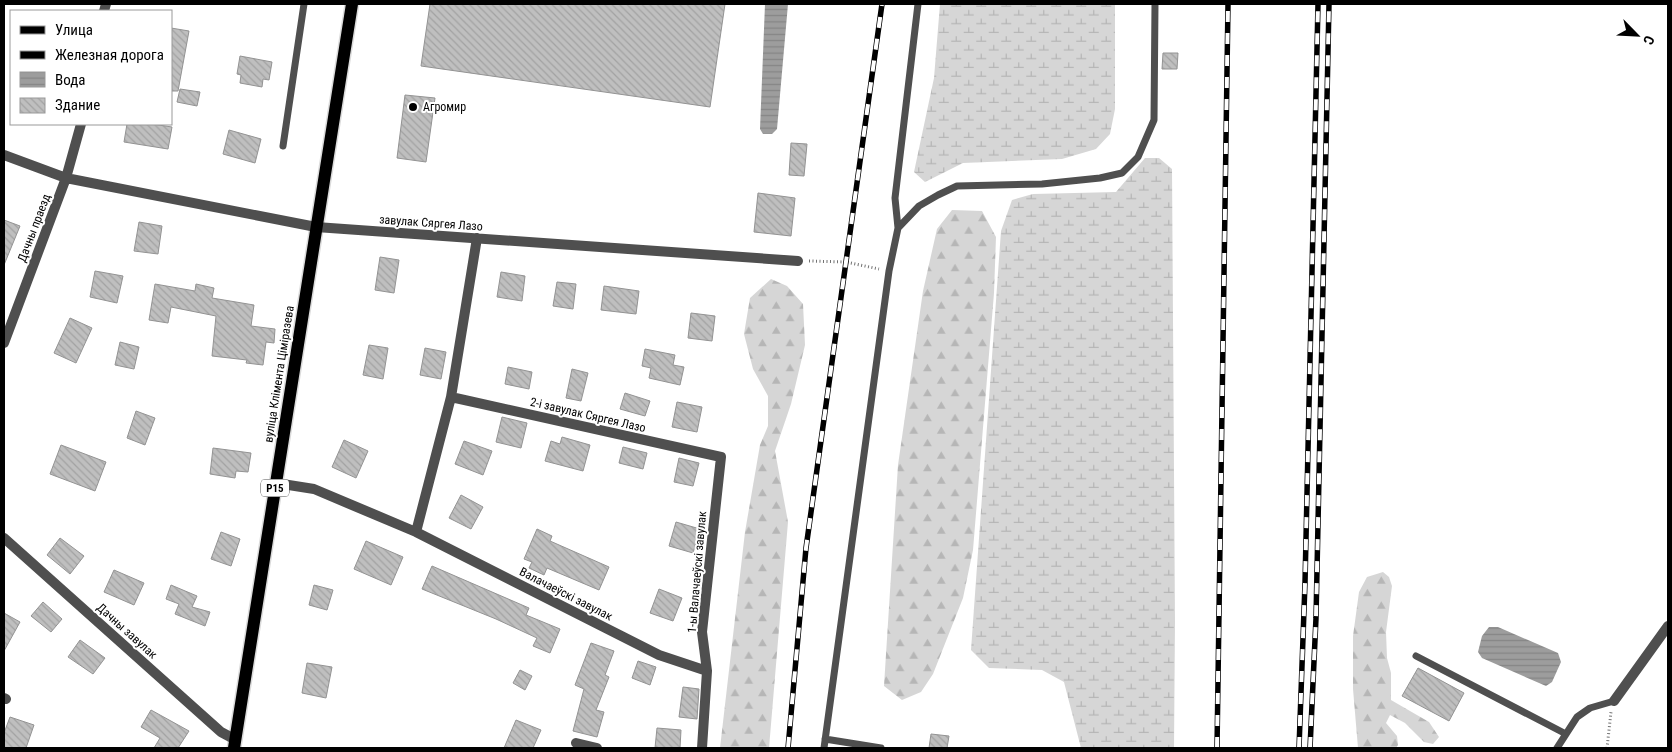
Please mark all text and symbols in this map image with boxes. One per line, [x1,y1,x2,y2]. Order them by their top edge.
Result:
legend [10,10,172,125]
north arrow [1612,10,1662,60]
text: Улица [55,21,93,39]
text: С [1640,33,1658,47]
text: Железная дорога [55,46,164,64]
text: Вода [55,71,85,89]
text: Здание [55,96,100,114]
place label: Агромир [423,100,466,114]
marker: Агромир [407,101,419,113]
street label: Дачны праезд [15,192,54,264]
street label: завулак Сяргея Лазо [379,212,483,234]
street label: вуліца Клімента Ціміразева [261,304,297,443]
street label: 2-і завулак Сяргея Лазо [529,395,647,435]
road number: Р15 [261,479,289,496]
street label: 1-ы Валачаеўскі завулак [685,510,709,634]
street label: Валачаеўскі завулак [517,565,615,624]
street label: Дачны завулак [94,600,160,662]

